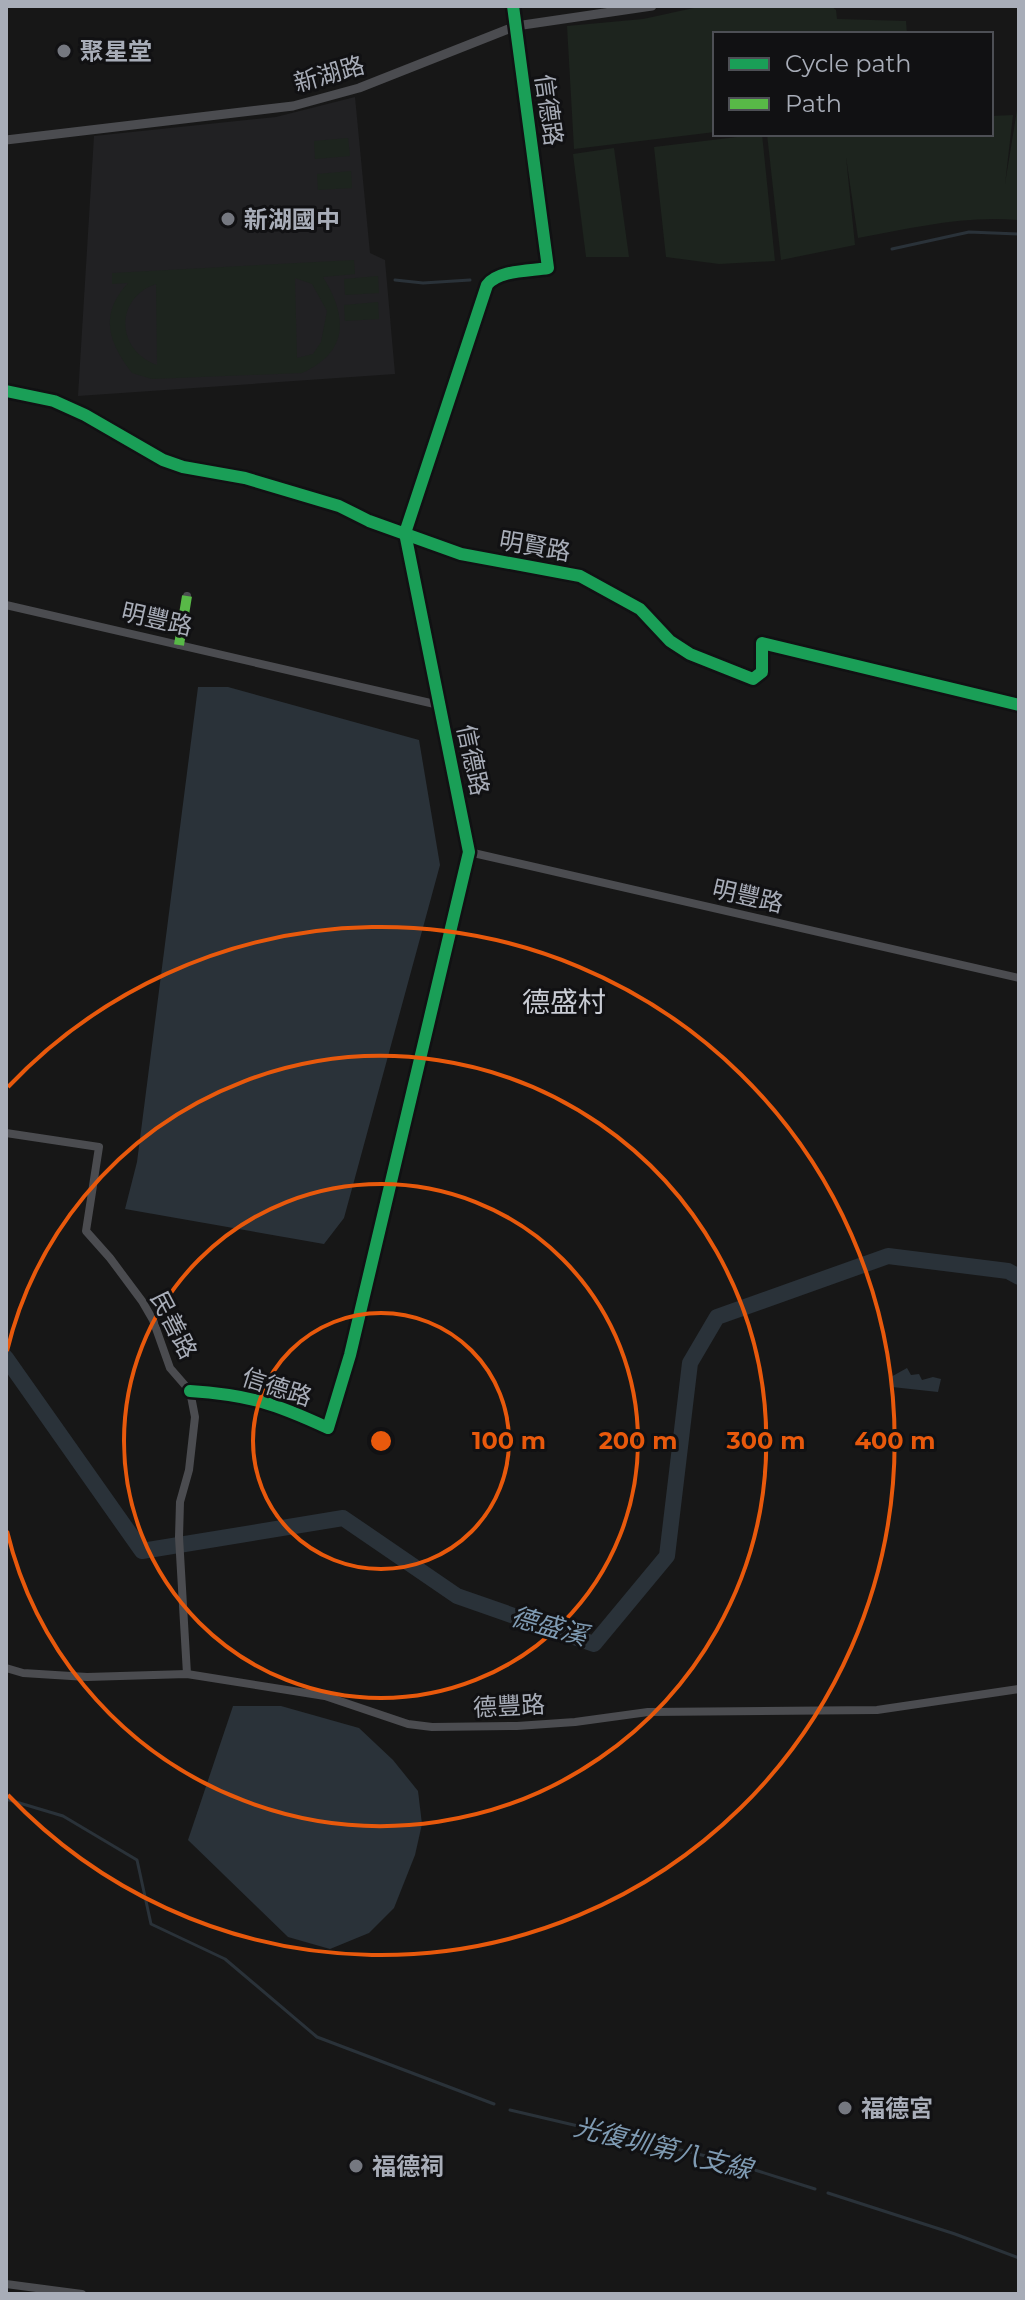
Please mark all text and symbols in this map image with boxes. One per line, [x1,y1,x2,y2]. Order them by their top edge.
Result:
legend [713,32,993,136]
place label: 聚星堂 [80,37,152,66]
marker: 聚星堂 [55,42,73,60]
text: Cycle path [785,49,912,78]
street label: 新湖路 [290,50,368,98]
street label: 信德路 [530,72,568,148]
text: Path [785,89,842,118]
place label: 新湖國中 [244,205,340,234]
marker: 新湖國中 [219,210,237,228]
street label: 明賢路 [497,525,573,567]
street label: 明豐路 [119,597,195,641]
street label: 信德路 [451,722,495,798]
street label: 明豐路 [710,874,786,918]
district label: 德盛村 [522,985,606,1019]
street label: 民善路 [145,1286,203,1364]
street label: 信德路 [238,1362,316,1412]
text: 100 m [472,1426,546,1455]
text: 200 m [599,1426,677,1455]
text: 300 m [726,1426,805,1455]
text: 400 m [854,1426,936,1455]
centre of rings [367,1427,395,1455]
water label: 德盛溪 [507,1600,595,1653]
street label: 德豐路 [472,1690,546,1722]
place label: 福德宮 [861,2094,933,2123]
marker: 福德宮 [836,2099,854,2117]
water label: 光復圳第八支線 [571,2110,758,2186]
place label: 福德祠 [372,2152,444,2181]
marker: 福德祠 [347,2157,365,2175]

